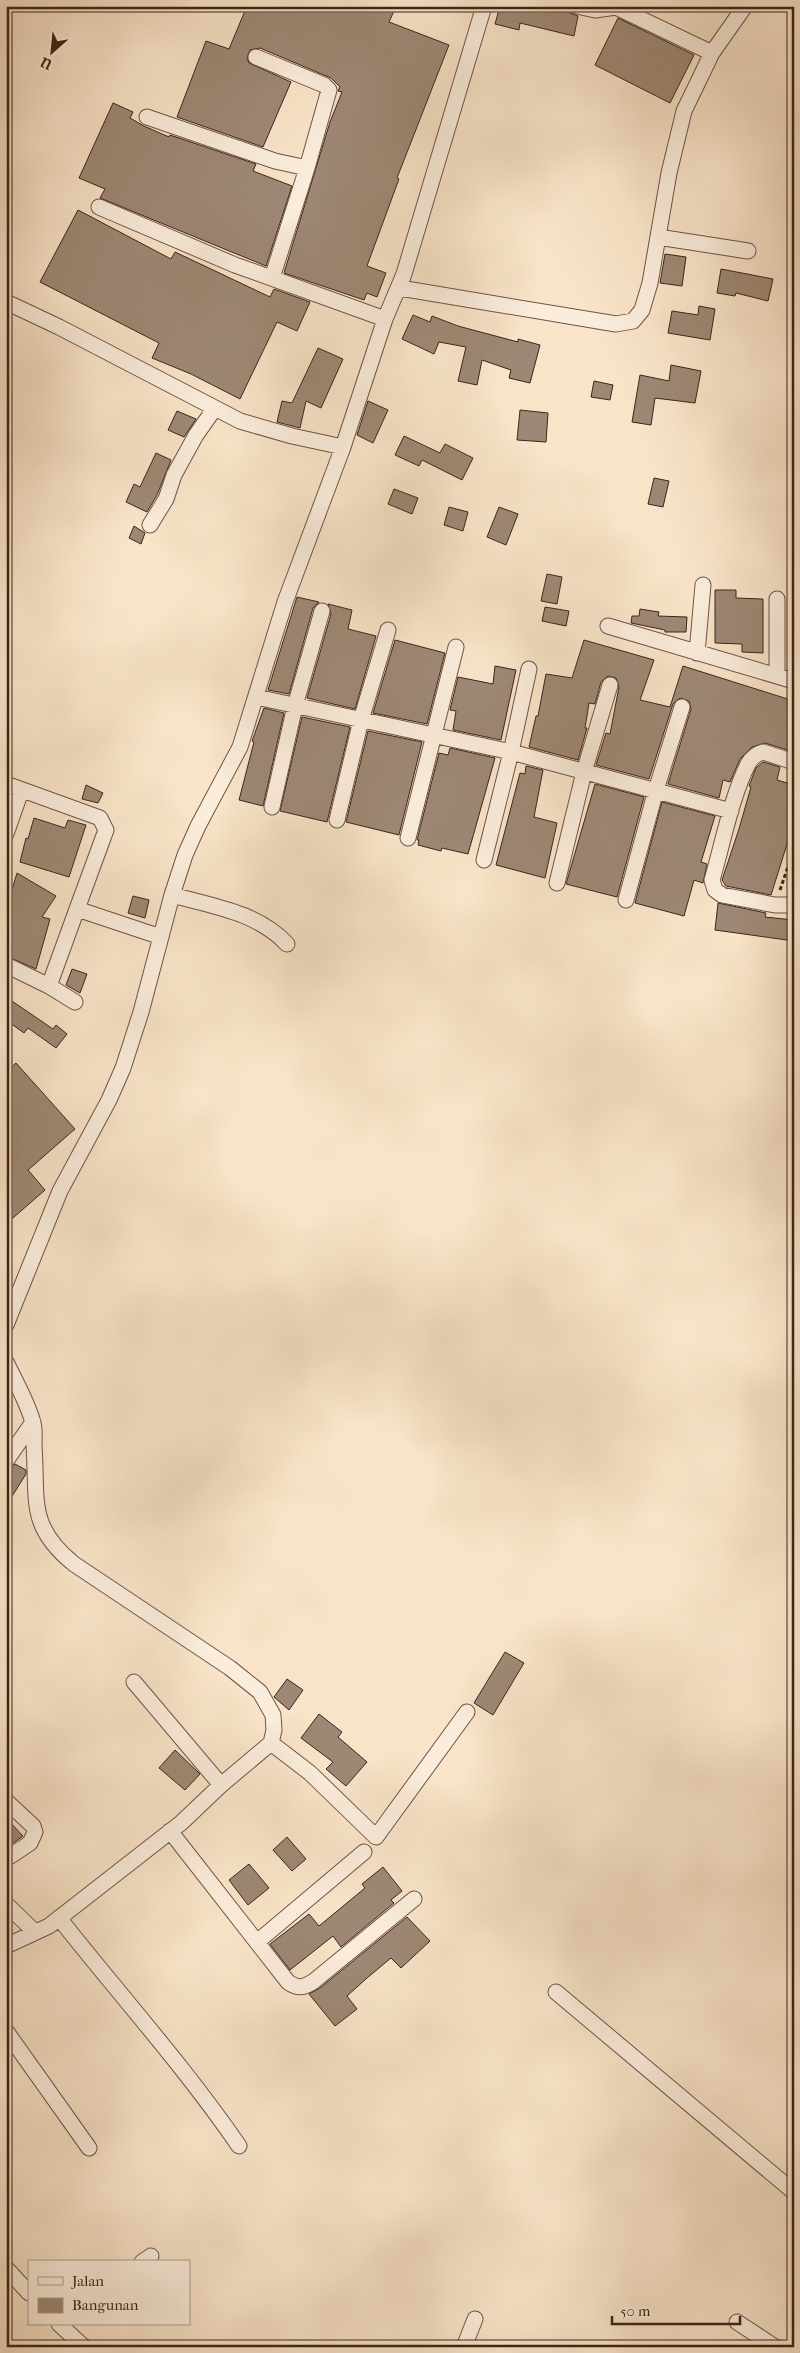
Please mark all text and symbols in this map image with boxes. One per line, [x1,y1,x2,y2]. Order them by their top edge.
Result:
north arrow [28,28,78,78]
text: U [38,53,56,74]
legend [28,2260,190,2326]
text: Jalan [71,2272,104,2290]
scale bar [612,2293,740,2325]
text: Bangunan [72,2296,139,2314]
text: 50 m [620,2302,651,2320]

